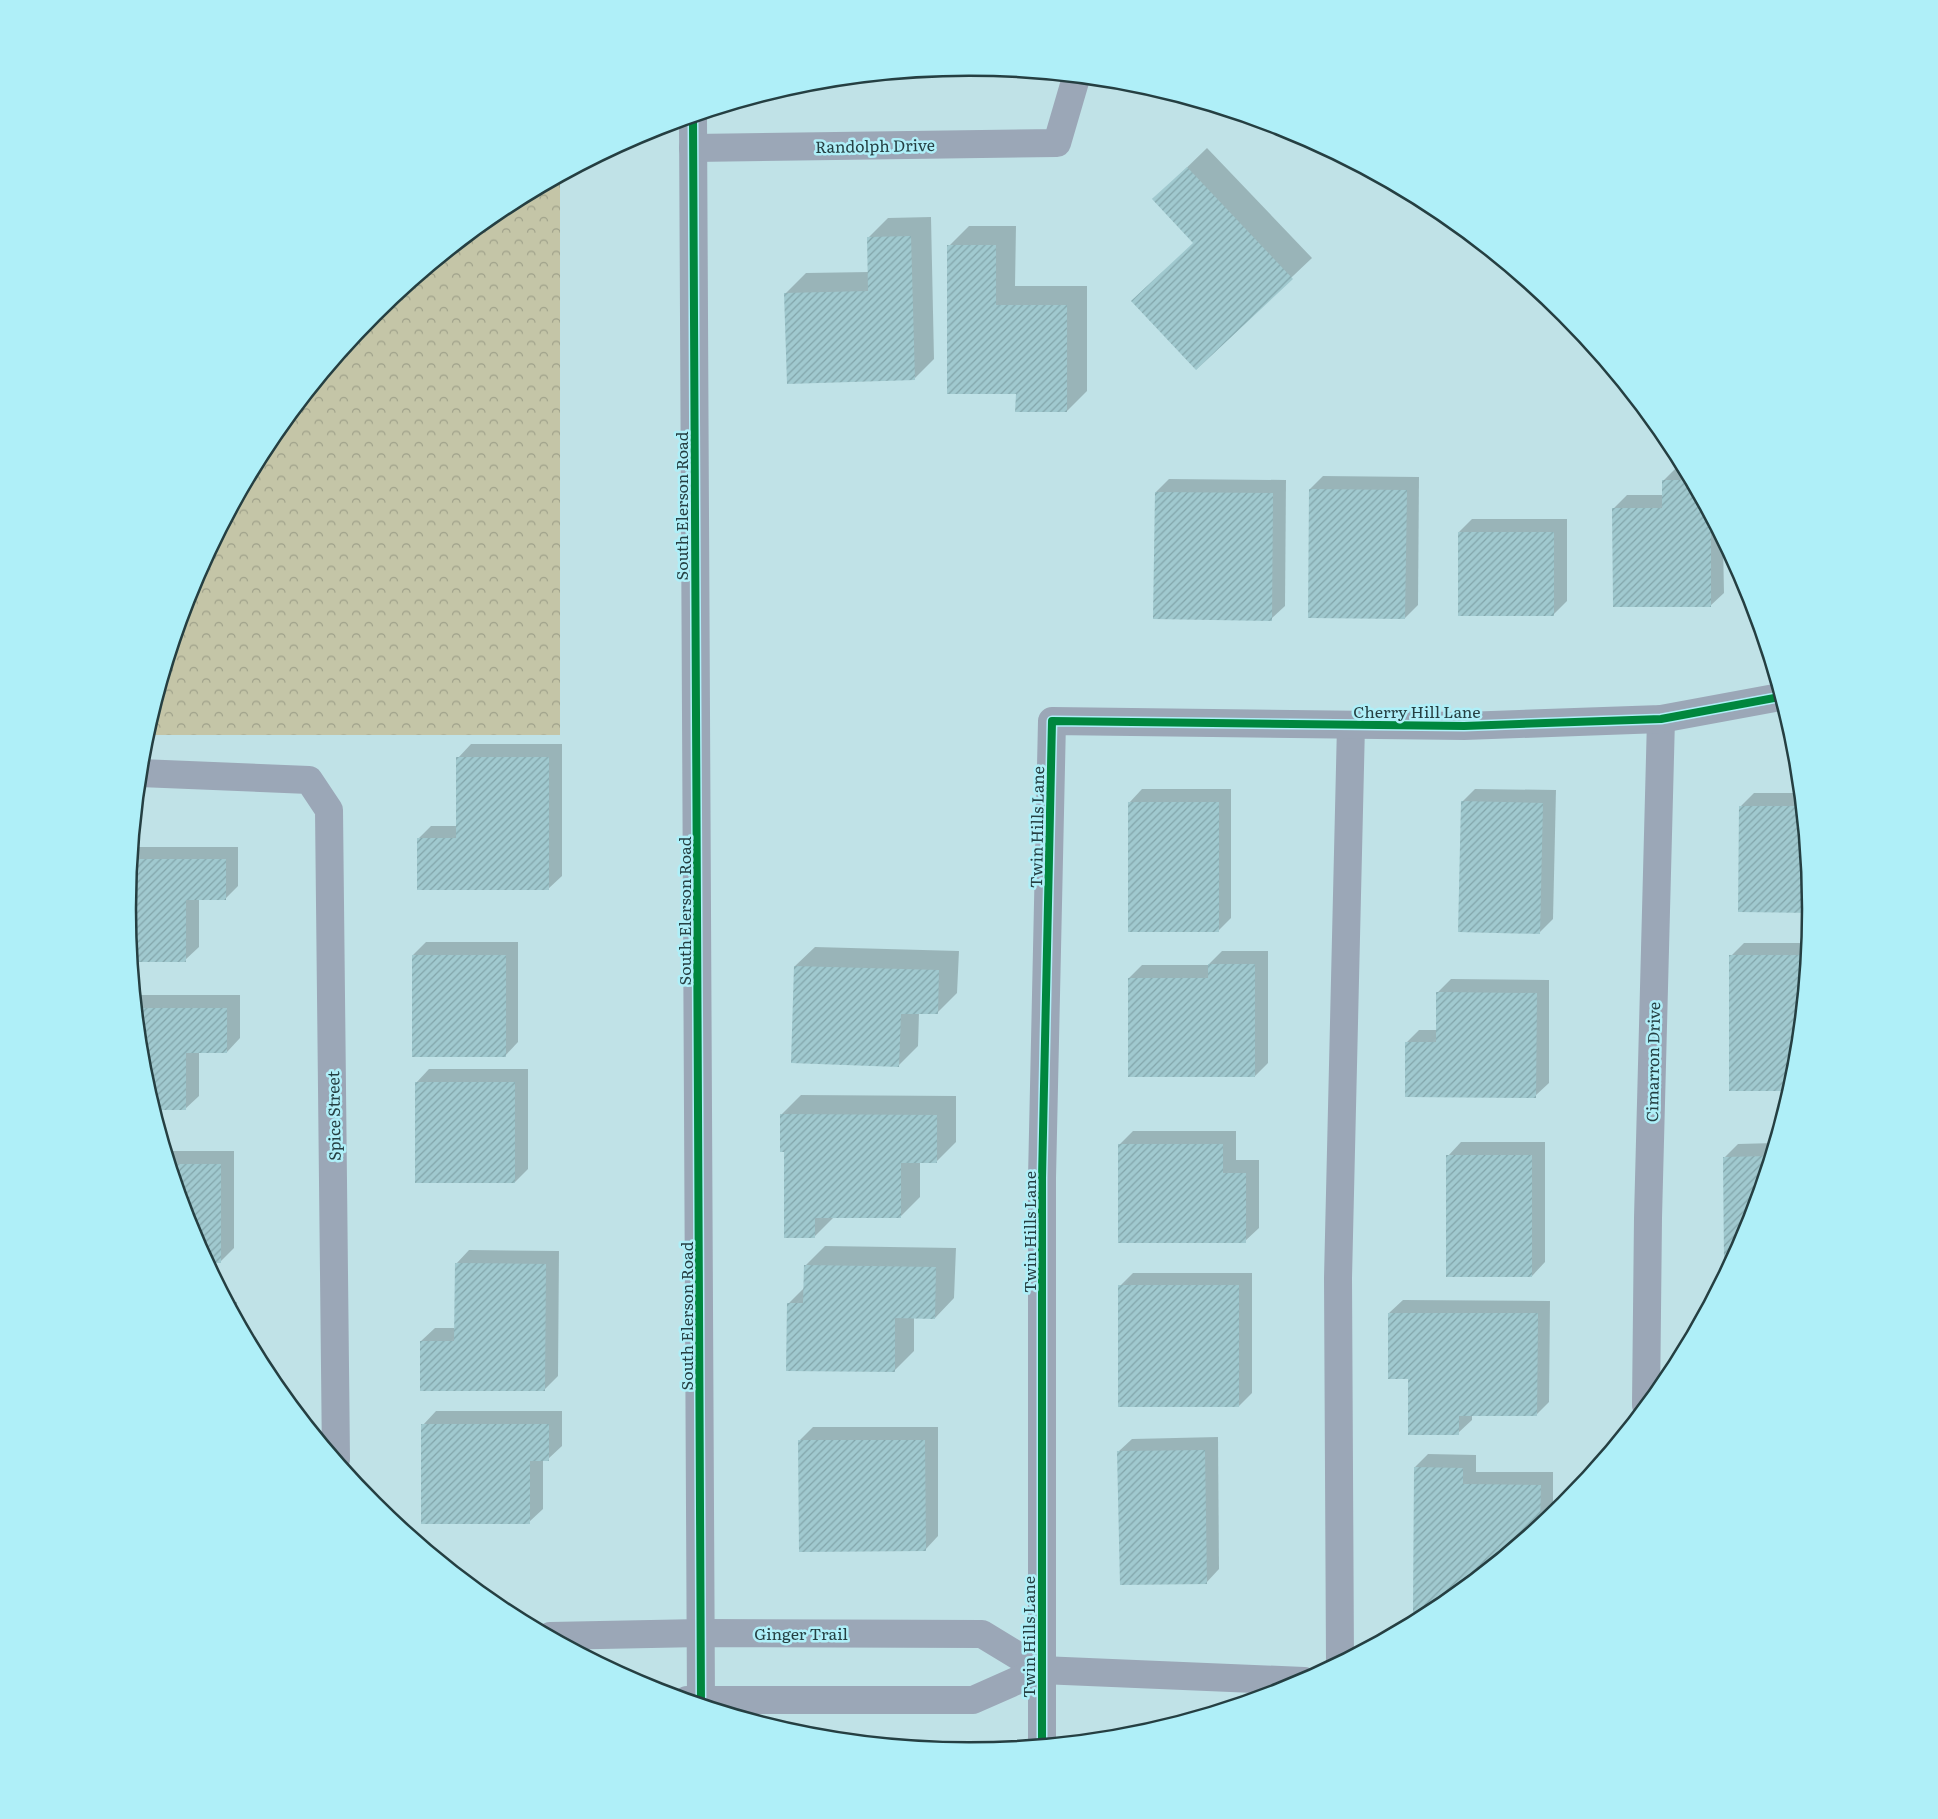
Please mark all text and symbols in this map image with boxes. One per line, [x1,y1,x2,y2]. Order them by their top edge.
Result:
street label: Randolph Drive [815,132,935,158]
street label: South Elerson Road [669,431,693,580]
street label: Cherry Hill Lane [1353,699,1481,723]
street label: Twin Hills Lane [1023,766,1049,888]
street label: South Elerson Road [672,836,696,985]
street label: Cimarron Drive [1639,1002,1665,1122]
street label: Spice Street [320,1070,346,1161]
street label: Twin Hills Lane [1017,1171,1041,1293]
street label: South Elerson Road [674,1241,698,1390]
street label: Twin Hills Lane [1016,1576,1040,1698]
street label: Ginger Trail [754,1621,848,1645]

